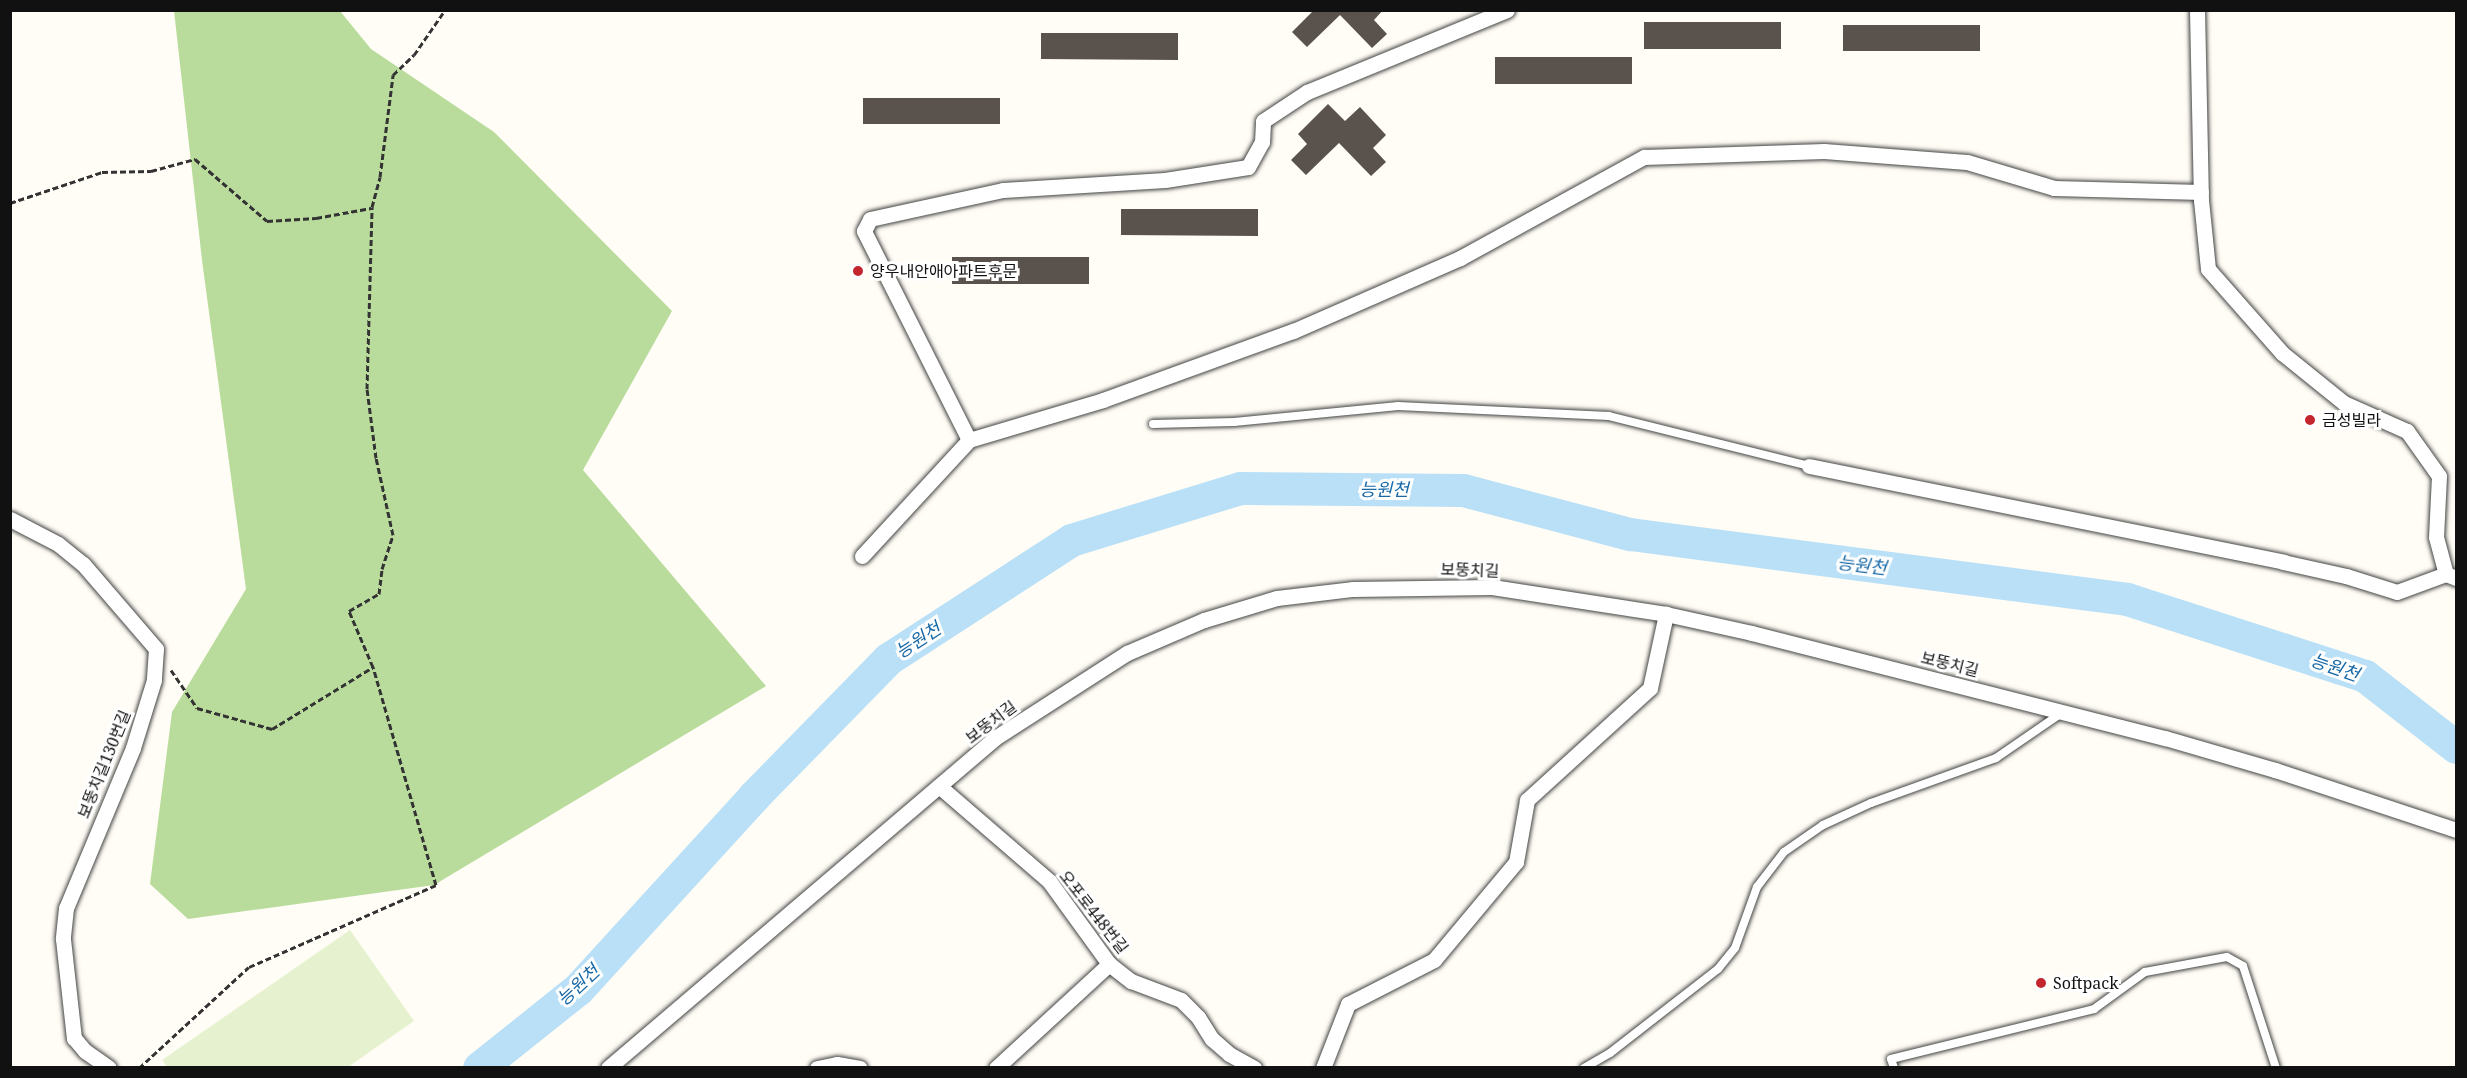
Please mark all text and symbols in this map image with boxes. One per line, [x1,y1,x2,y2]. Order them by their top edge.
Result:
place label: 양우내안애아파트후문 [870,261,1017,281]
marker: 양우내안애아파트후문 [851,264,865,278]
place label: 금성빌라 [2322,410,2381,430]
marker: 금성빌라 [2303,413,2317,427]
water label: 능원천 [1359,478,1409,500]
water label: 능원천 [1836,551,1888,579]
street label: 보뚱치길 [1440,559,1500,581]
water label: 능원천 [891,617,945,663]
street label: 보뚱치길 [1919,648,1981,680]
water label: 능원천 [2308,649,2362,685]
street label: 보뚱치길 [962,697,1020,747]
street label: 보뚱치길130번길 [74,707,134,821]
street label: 오포로448번길 [1056,867,1132,957]
water label: 능원천 [552,960,604,1010]
place label: Softpack [2053,973,2119,993]
marker: Softpack [2034,976,2048,990]

